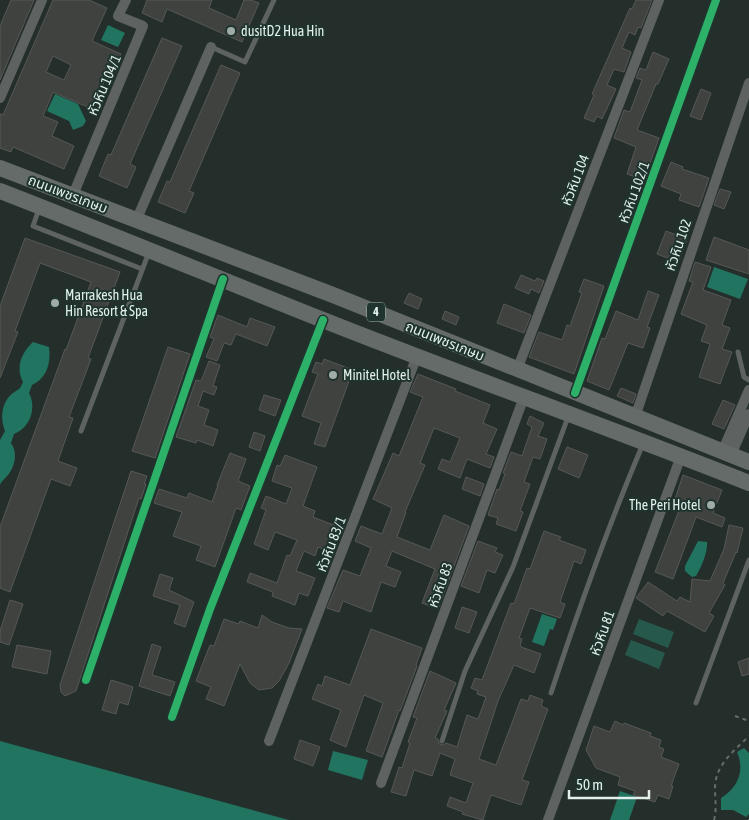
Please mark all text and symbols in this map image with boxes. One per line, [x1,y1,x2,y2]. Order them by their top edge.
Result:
place label: dusitD2 Hua Hin [241,23,324,39]
marker: dusitD2 Hua Hin [225,25,237,37]
street label: หัวหิน 104/1 [84,52,124,118]
street label: หัวหิน 104 [558,152,592,208]
street label: หัวหิน 102/1 [615,159,653,225]
street label: ถนนเพชรเกษม [26,172,110,216]
street label: หัวหิน 102 [662,217,694,273]
place label: Marrakesh Hua Hin Resort & Spa [65,287,148,319]
marker: Marrakesh Hua Hin Resort & Spa [49,297,61,309]
road number: 4 [367,302,385,322]
street label: ถนนเพชรเกษม [403,318,487,364]
place label: Minitel Hotel [343,367,410,383]
marker: Minitel Hotel [327,369,339,381]
place label: The Peri Hotel [629,497,701,513]
marker: The Peri Hotel [705,499,717,511]
street label: หัวหิน 83/1 [313,514,349,574]
street label: หัวหิน 83 [424,560,456,610]
street label: หัวหิน 81 [586,608,618,658]
scale bar [569,768,649,800]
text: 50 m [576,776,603,793]

